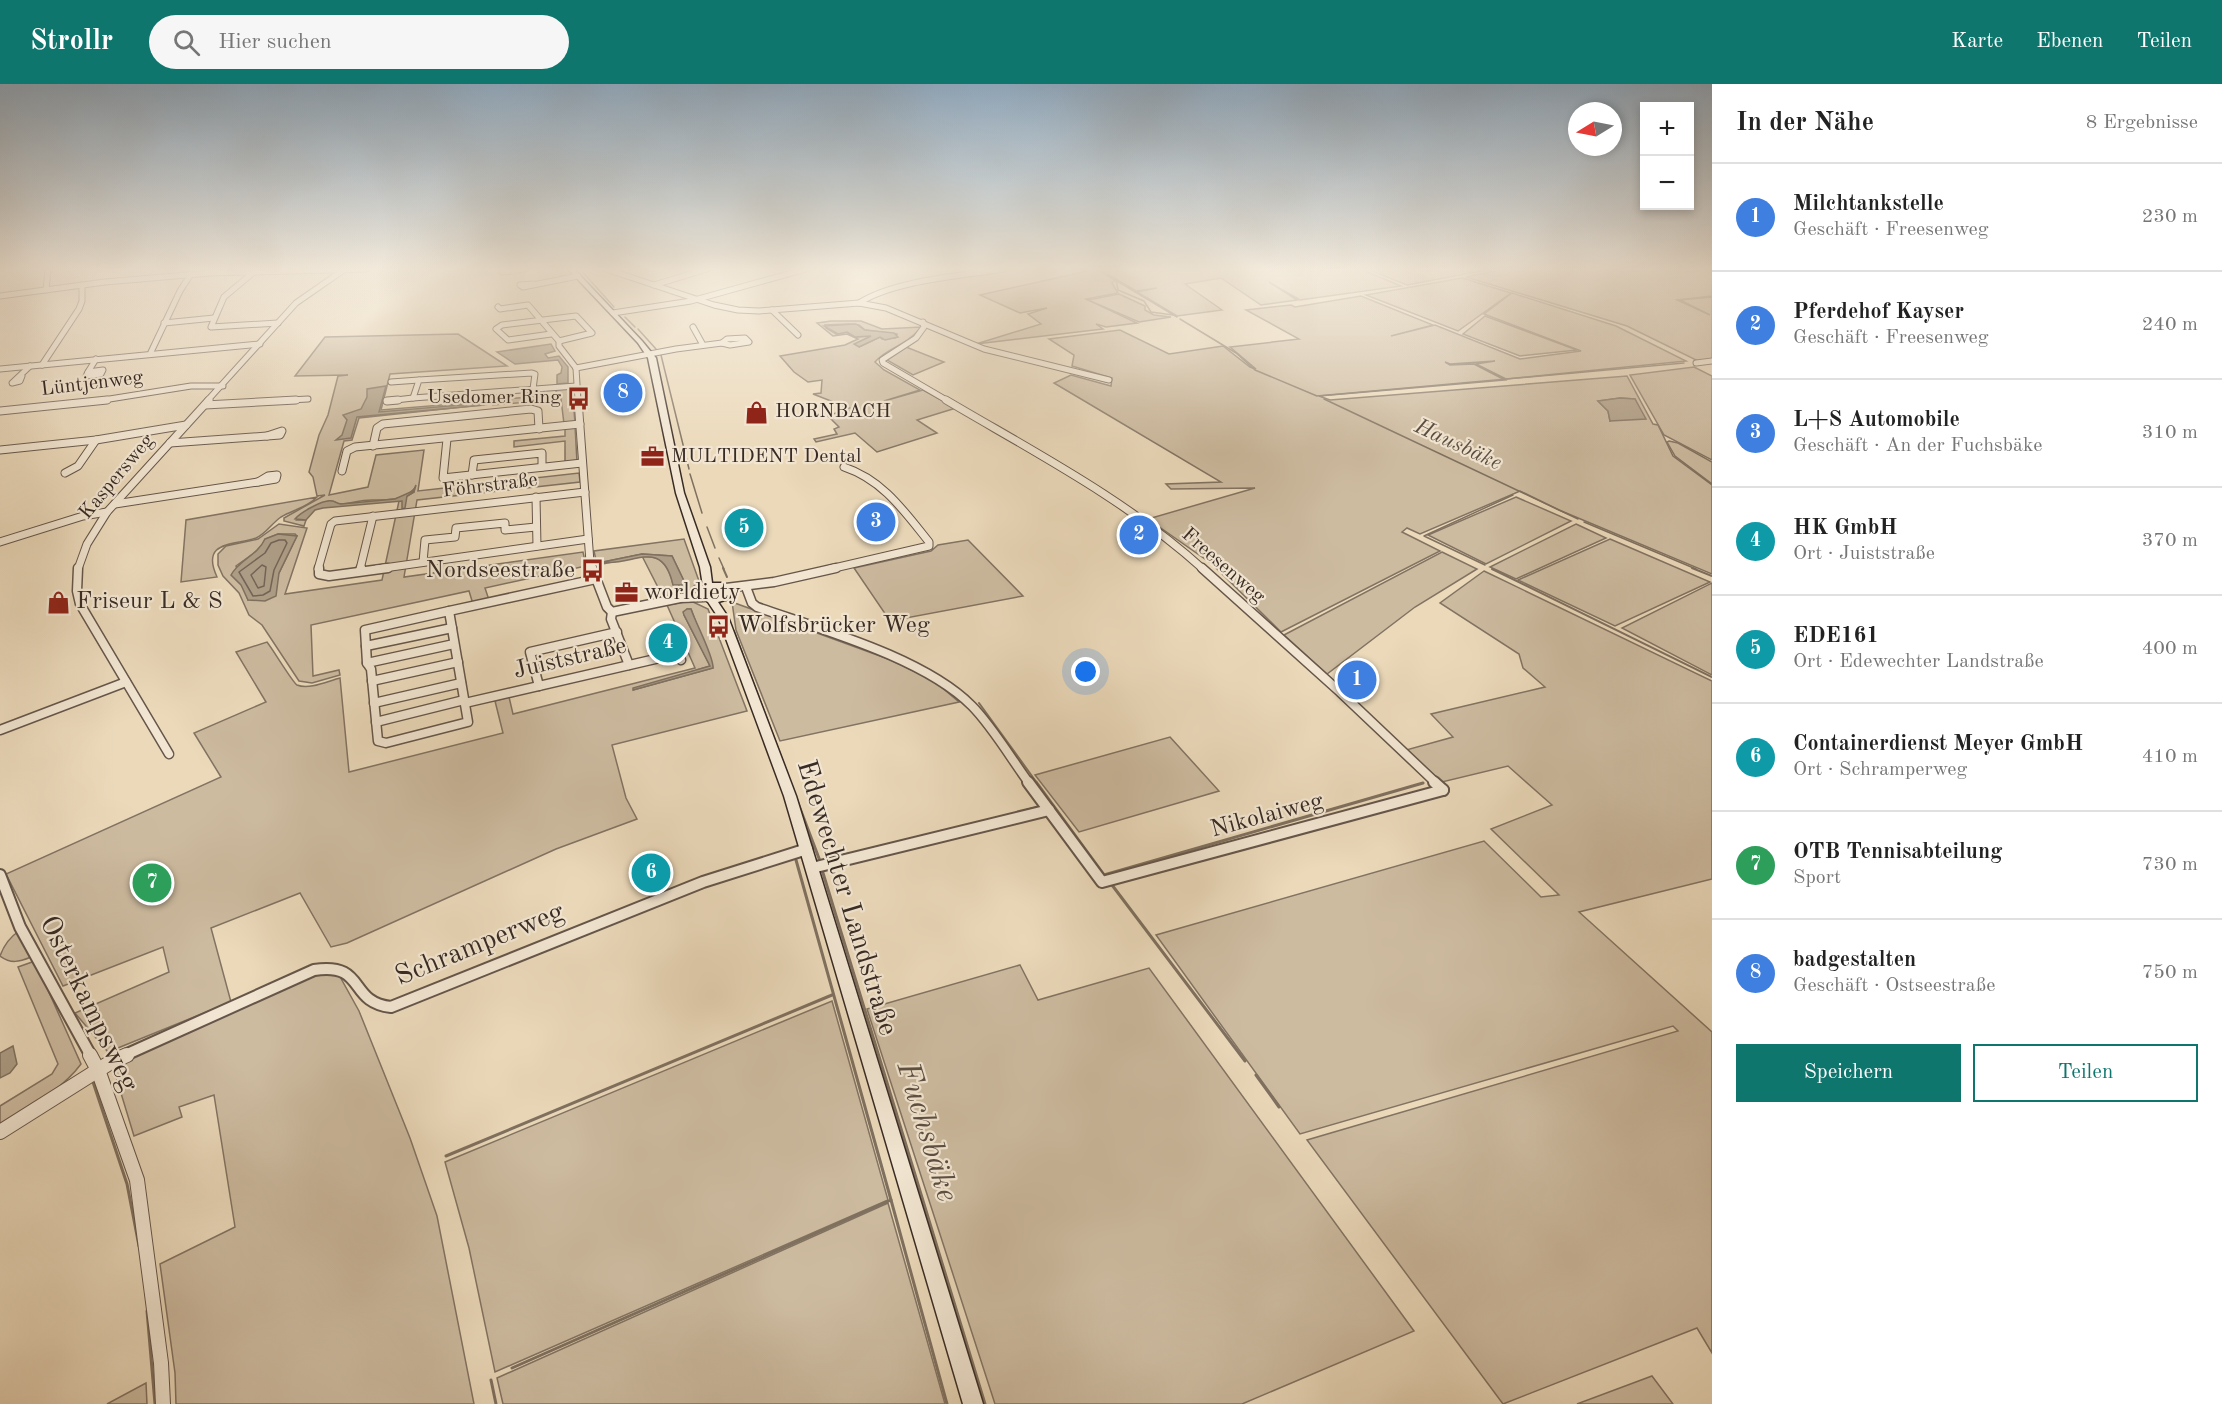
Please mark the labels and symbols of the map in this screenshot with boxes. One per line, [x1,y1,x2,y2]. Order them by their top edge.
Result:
north arrow [1568,102,1622,156]
street label: Lüntjenweg [40,368,144,400]
pin: 8 [604,370,642,416]
bus stop icon: Usedomer Ring [566,385,592,411]
place label: Usedomer Ring [427,388,561,408]
shop icon: HORNBACH [744,399,770,425]
place label: HORNBACH [775,402,891,422]
water label: Hausbäke [1410,415,1505,475]
street label: Kaspersweg [76,430,158,524]
office icon: MULTIDENT Dental [640,444,666,470]
place label: MULTIDENT Dental [671,447,861,467]
street label: Föhrstraße [441,470,539,502]
pin: 3 [856,500,896,544]
pin: 5 [724,506,764,550]
pin: 2 [1120,512,1158,558]
street label: Freesenweg [1177,525,1269,608]
bus stop icon: Nordseestraße [580,558,606,584]
place label: Nordseestraße [426,559,575,583]
office icon: worldiety [613,580,639,606]
place label: worldiety [644,581,741,605]
shop icon: Friseur L & S [45,589,71,615]
place label: Friseur L & S [76,590,223,614]
bus stop icon: Wolfsbrücker Weg [706,613,732,639]
place label: Wolfsbrücker Weg [737,614,930,638]
pin: 4 [648,620,688,666]
street label: Juiststraße [511,634,629,684]
your location [1071,657,1100,686]
pin: 1 [1338,658,1376,702]
street label: Edewechter Landstraße [791,757,901,1039]
street label: Nikolaiweg [1208,789,1326,843]
pin: 6 [632,850,670,896]
pin: 7 [132,860,172,906]
street label: Schramperweg [391,898,569,992]
street label: Osterkampsweg [33,912,143,1096]
water label: Fuchsbäke [889,1057,962,1206]

